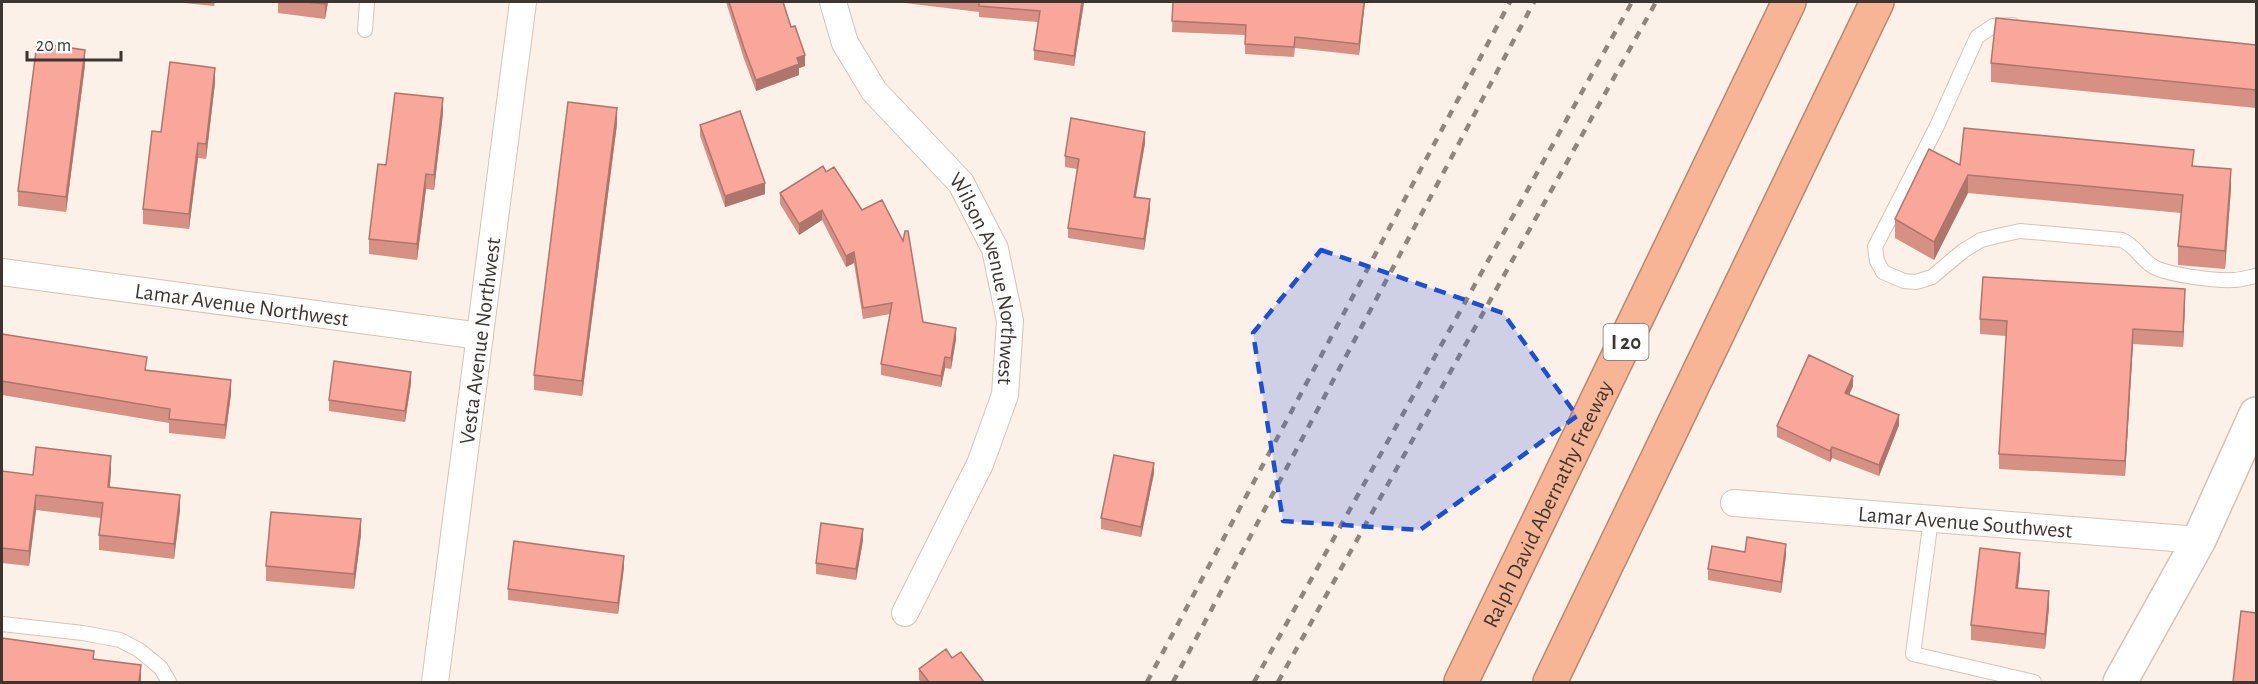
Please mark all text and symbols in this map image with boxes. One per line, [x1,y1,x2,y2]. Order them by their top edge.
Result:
scale bar [27,24,122,62]
text: 20 m [36,37,71,55]
street label: Wilson Avenue Northwest [945,168,1020,385]
street label: Vesta Avenue Northwest [456,236,504,446]
street label: Lamar Avenue Northwest [133,280,350,330]
road number: I 20 [1604,324,1648,360]
street label: Ralph David Abernathy Freeway [1479,377,1617,631]
street label: Lamar Avenue Southwest [1857,503,2073,542]

